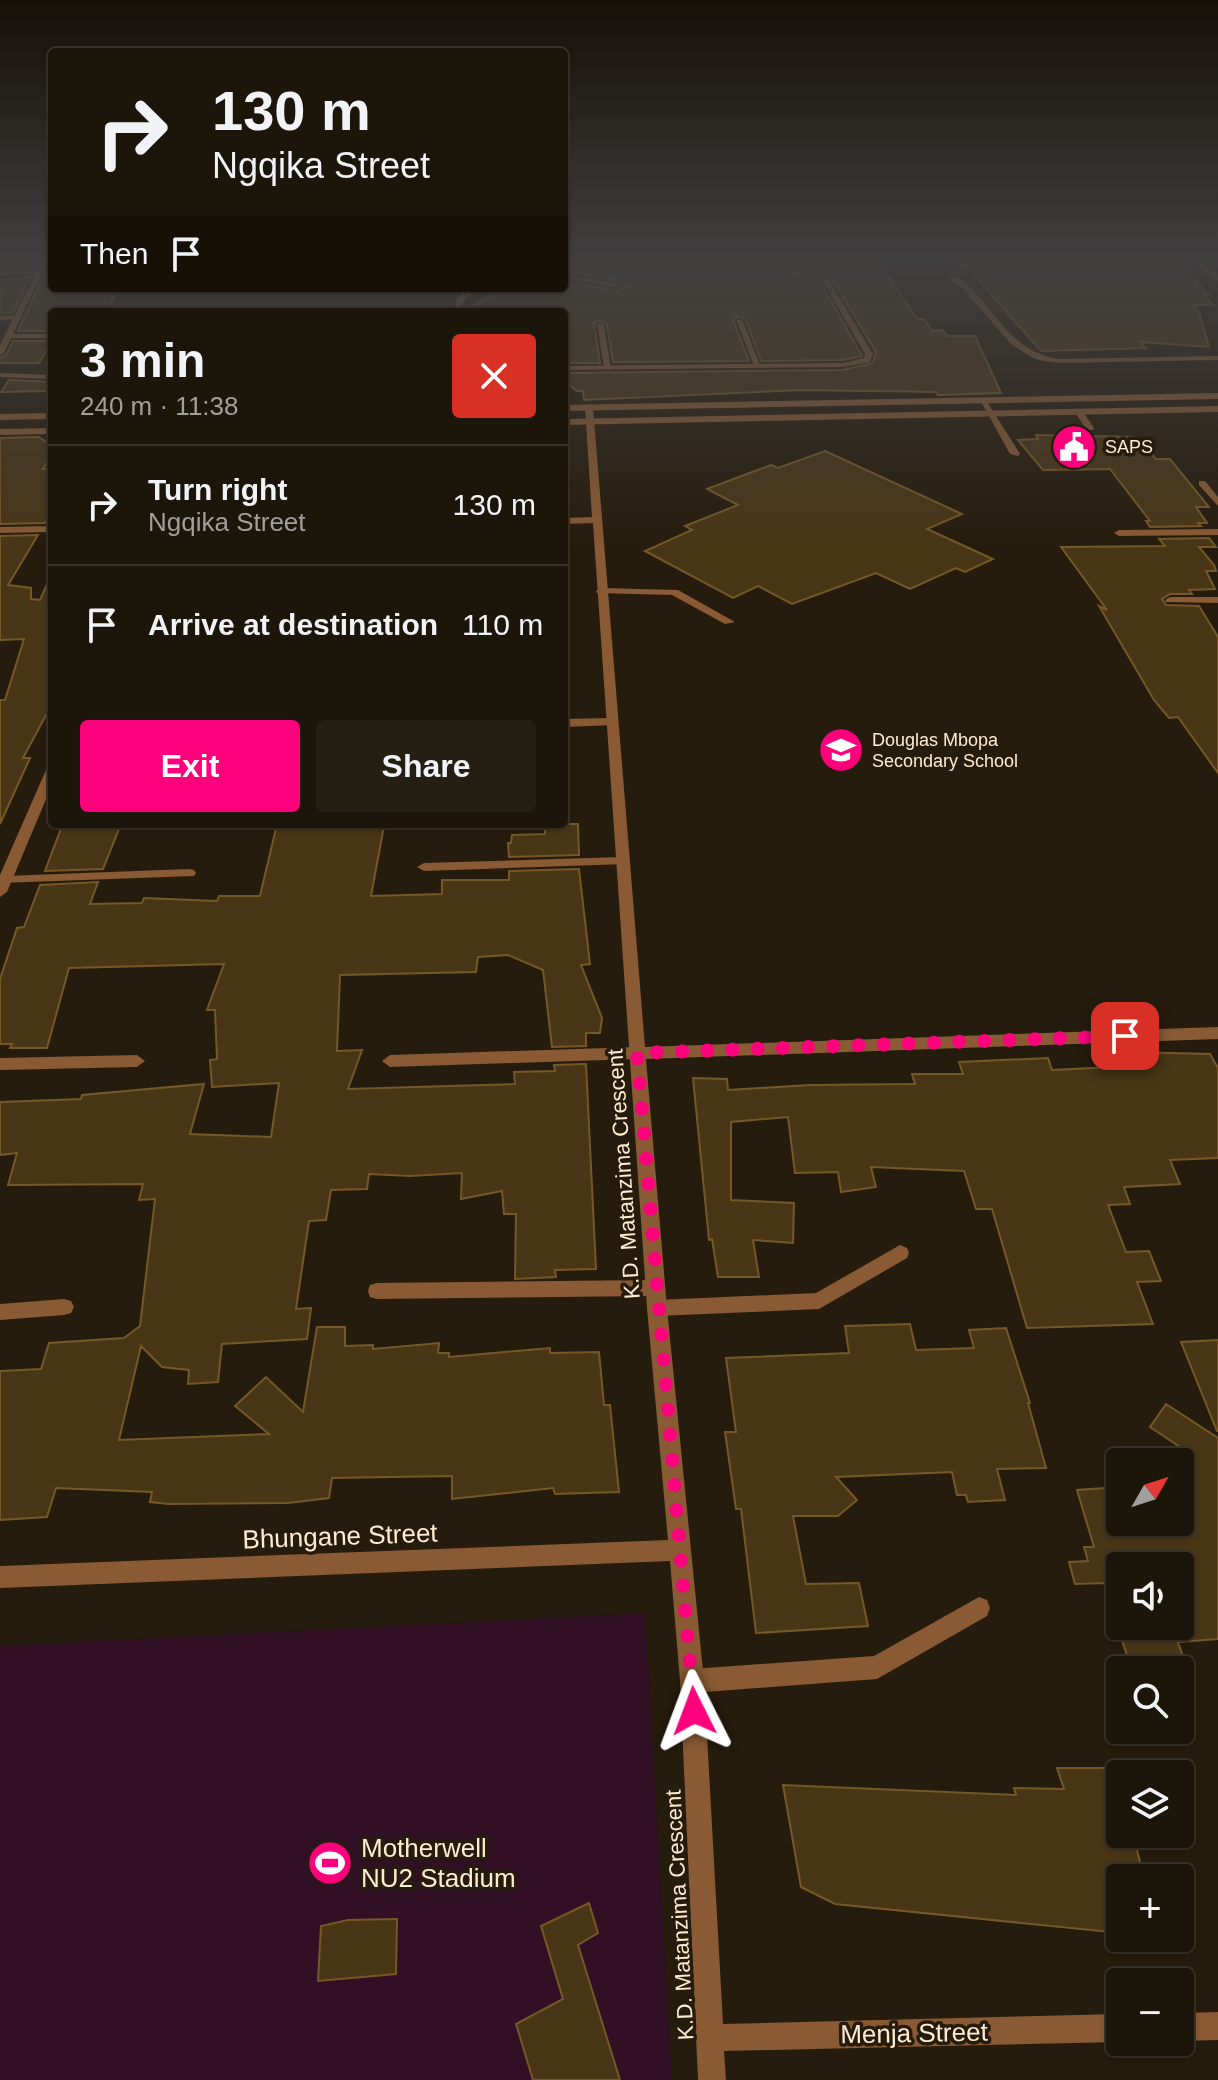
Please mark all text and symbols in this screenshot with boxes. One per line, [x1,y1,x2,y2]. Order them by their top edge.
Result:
text: 130 m [212,79,371,142]
icon: right [80,80,184,184]
text: Ngqika Street [212,145,430,186]
icon: arrive [164,232,208,276]
text: Then [80,237,148,270]
text: 3 min [80,334,205,387]
button: close [452,334,536,418]
text: 240 m · 11:38 [80,391,239,421]
public building icon: SAPS [1050,423,1098,471]
place label: SAPS [1105,437,1153,457]
text: Turn right [148,473,287,506]
icon: right [80,483,124,527]
text: 130 m [453,488,536,521]
text: Ngqika Street [148,507,306,537]
icon: arrive [80,603,124,647]
text: Arrive at destination [148,608,438,641]
text: 110 m [462,608,543,641]
button: Exit [80,720,300,812]
button: Share [316,720,536,812]
school or university icon: Douglas Mbopa Secondary School [817,726,865,774]
place label: Douglas Mbopa Secondary School [872,730,1018,771]
pin [1091,1002,1159,1070]
icon: arrive [1103,1014,1147,1058]
street label: K.D. Matanzima Crescent [602,1048,645,1300]
north arrow [1106,1448,1194,1536]
map controls [1106,1448,1194,2056]
street label: Bhungane Street [242,1518,439,1554]
button: sound [1106,1552,1194,1640]
button: search [1106,1656,1194,1744]
position arrow [652,1669,736,1753]
button: layers [1106,1760,1194,1848]
street label: K.D. Matanzima Crescent [660,1789,699,2041]
place label: Motherwell NU2 Stadium [361,1833,516,1893]
sports icon: Motherwell NU2 Stadium [306,1839,354,1887]
button: + [1106,1864,1194,1952]
button: − [1106,1968,1194,2056]
street label: Menja Street [840,2017,989,2049]

